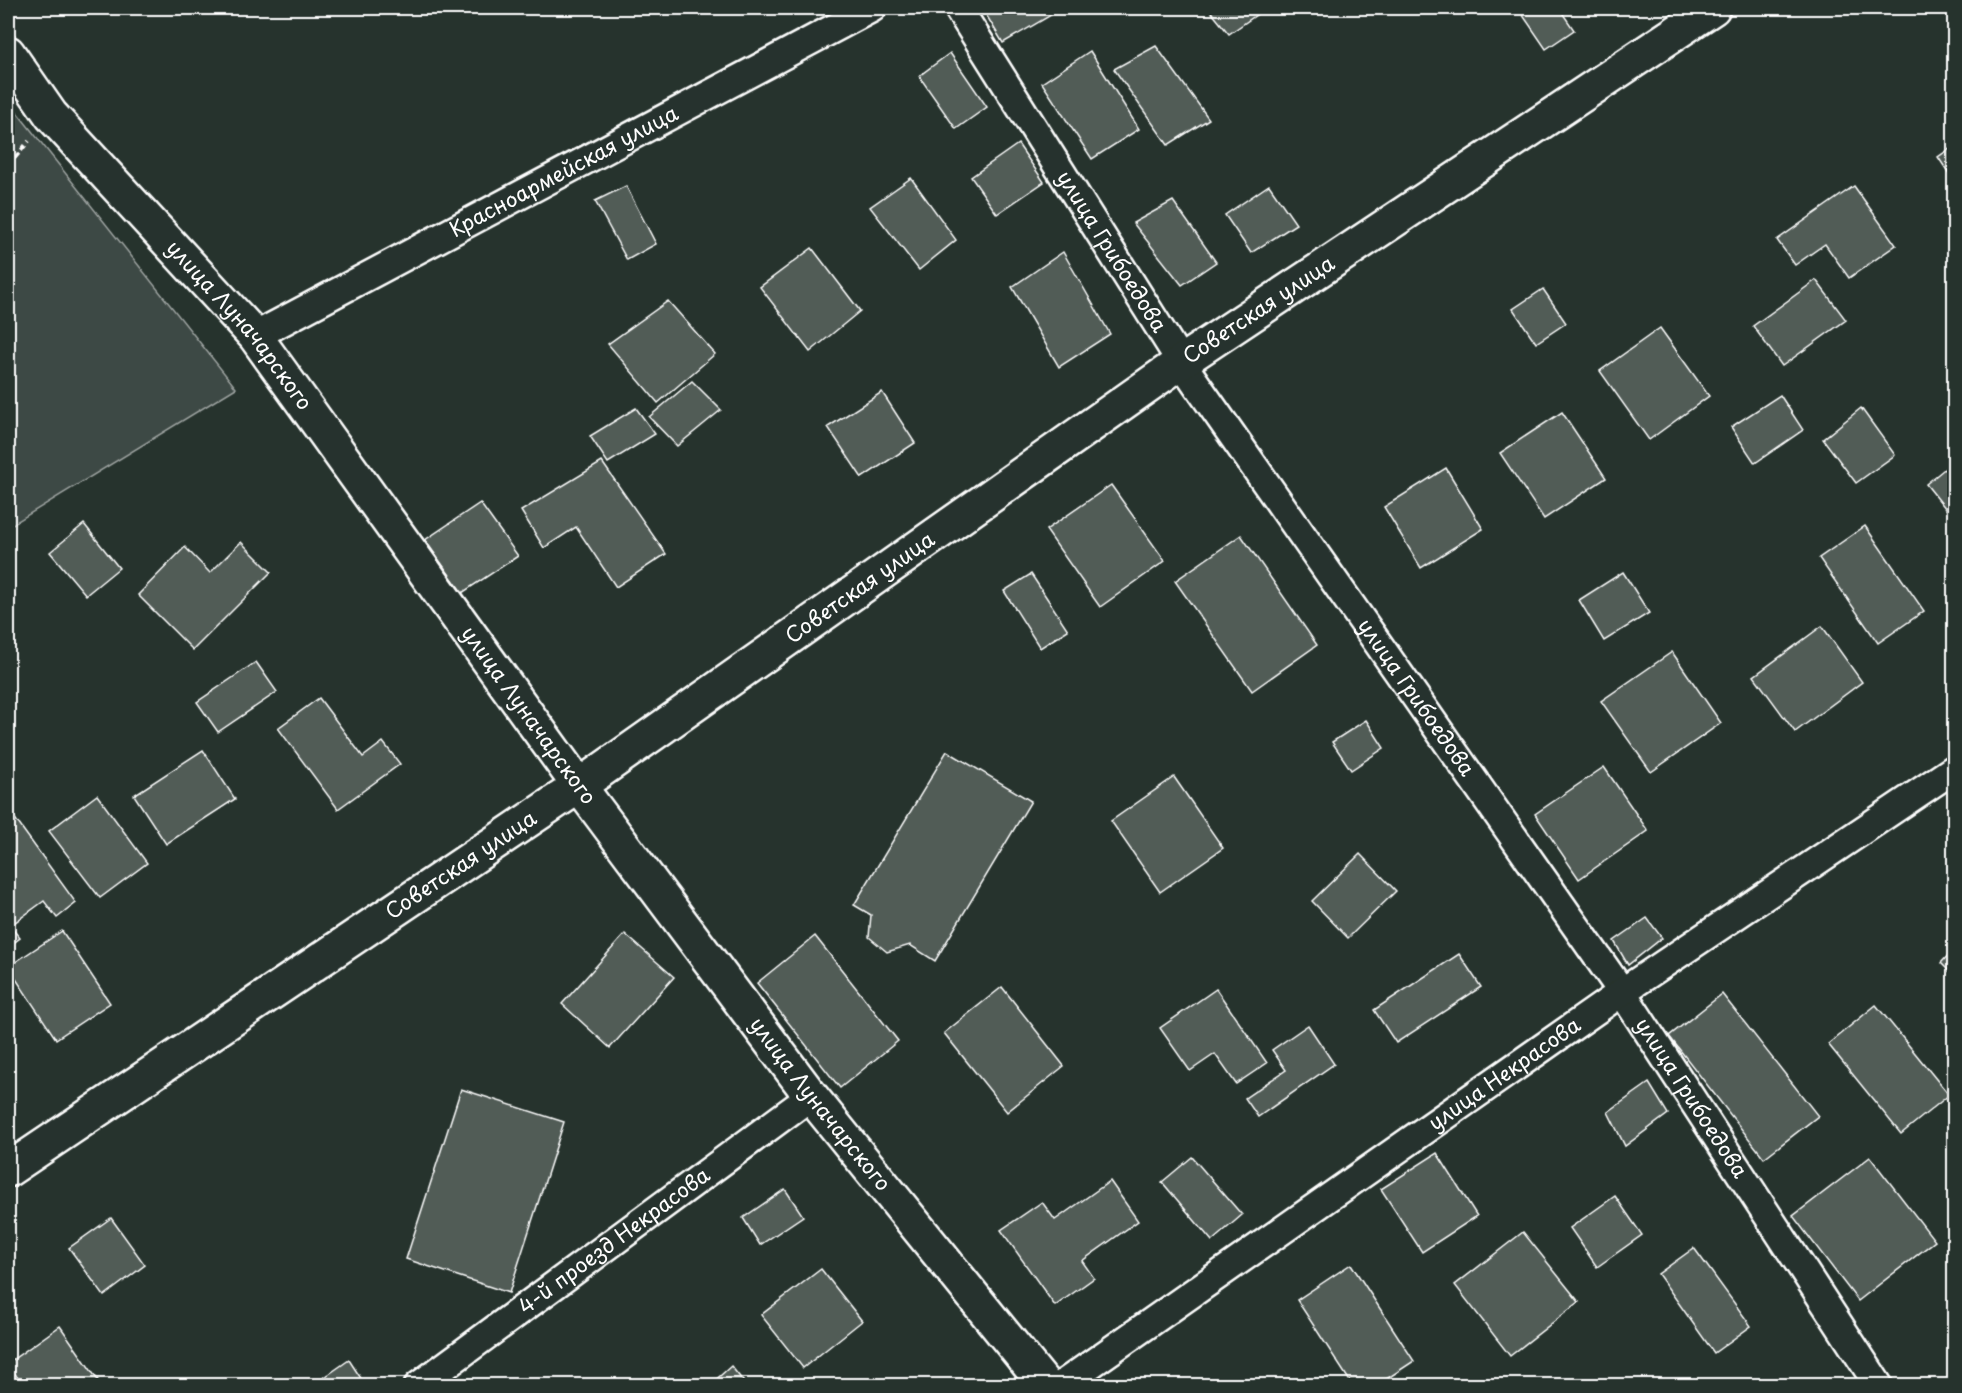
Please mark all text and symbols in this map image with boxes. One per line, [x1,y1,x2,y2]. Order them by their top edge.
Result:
street label: Красноармейская улица [443,96,684,244]
street label: улица Грибоедова [1050,163,1176,338]
street label: улица Луначарского [160,232,321,416]
street label: Советская улица [1176,246,1341,371]
street label: Советская улица [778,522,941,650]
street label: улица Грибоедова [1351,611,1484,782]
street label: улица Луначарского [455,618,605,810]
street label: Советская улица [378,801,543,926]
street label: улица Некрасова [1421,1008,1586,1137]
street label: улица Луначарского [743,1009,900,1197]
street label: улица Грибоедова [1629,1010,1757,1184]
street label: 4-й проезд Некрасова [511,1158,716,1321]

